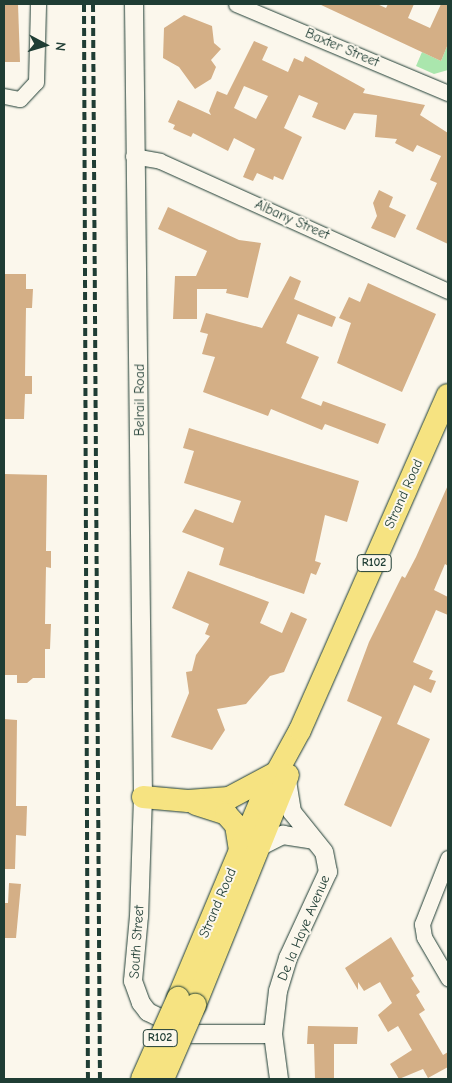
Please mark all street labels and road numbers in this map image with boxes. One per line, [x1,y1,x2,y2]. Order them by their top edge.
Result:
street label: Baxter Street [303,25,381,71]
street label: Albany Street [252,196,332,244]
street label: Belrail Road [132,364,148,436]
street label: Strand Road [381,457,427,531]
road number: R102 [356,554,392,572]
street label: Strand Road [196,866,240,940]
street label: De la Haye Avenue [274,873,334,983]
street label: South Street [126,905,148,979]
road number: R102 [142,1028,178,1048]

